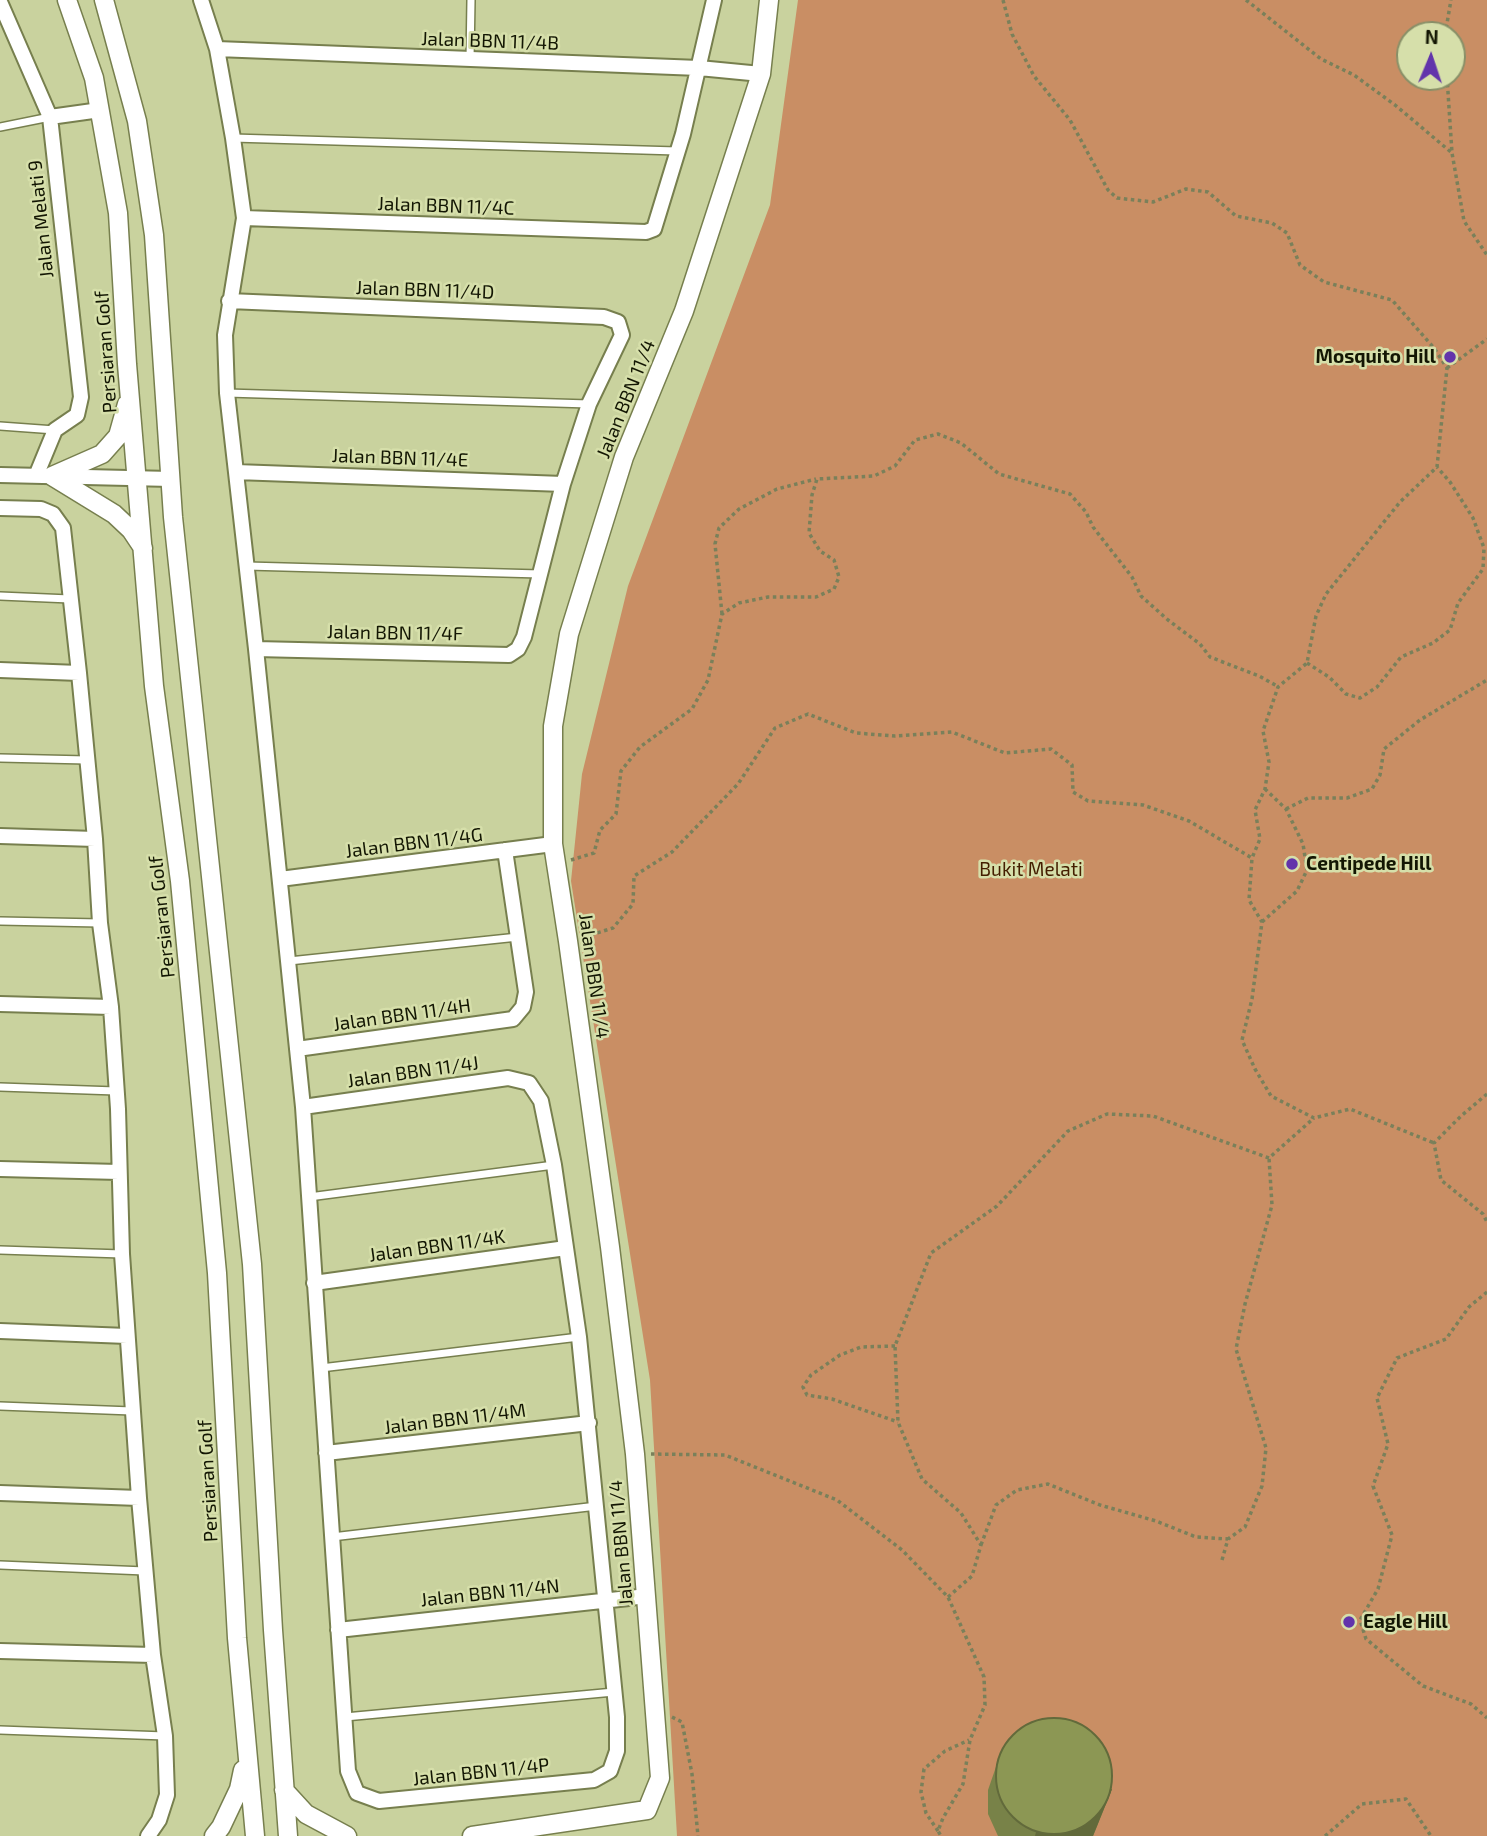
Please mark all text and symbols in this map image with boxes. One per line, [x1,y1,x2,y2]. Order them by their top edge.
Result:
north arrow [1396,21,1466,91]
text: N [1424,25,1439,48]
street label: Jalan BBN 11/4B [421,27,559,55]
street label: Jalan Melati 9 [23,159,59,279]
street label: Jalan BBN 11/4C [377,192,515,220]
street label: Jalan BBN 11/4D [355,276,495,304]
street label: Persiaran Golf [90,290,122,414]
street label: Jalan BBN 11/4 [592,336,660,462]
place label: Mosquito Hill [1316,346,1436,368]
marker: Mosquito Hill [1442,349,1458,365]
street label: Jalan BBN 11/4E [331,444,469,472]
street label: Jalan BBN 11/4F [327,620,463,646]
street label: Jalan BBN 11/4G [344,823,484,863]
place label: Centipede Hill [1306,853,1431,875]
street label: Persiaran Golf [144,855,180,979]
marker: Centipede Hill [1284,856,1300,872]
park label: Bukit Melati [979,859,1083,881]
street label: Jalan BBN 11/4 [574,912,614,1040]
street label: Jalan BBN 11/4H [332,994,472,1036]
street label: Jalan BBN 11/4J [346,1051,480,1093]
street label: Jalan BBN 11/4K [367,1225,507,1267]
street label: Jalan BBN 11/4M [383,1399,527,1439]
street label: Persiaran Golf [193,1419,223,1543]
street label: Jalan BBN 11/4 [604,1479,638,1607]
street label: Jalan BBN 11/4N [419,1574,561,1612]
place label: Eagle Hill [1363,1611,1448,1633]
marker: Eagle Hill [1341,1614,1357,1630]
street label: Jalan BBN 11/4P [412,1753,550,1791]

